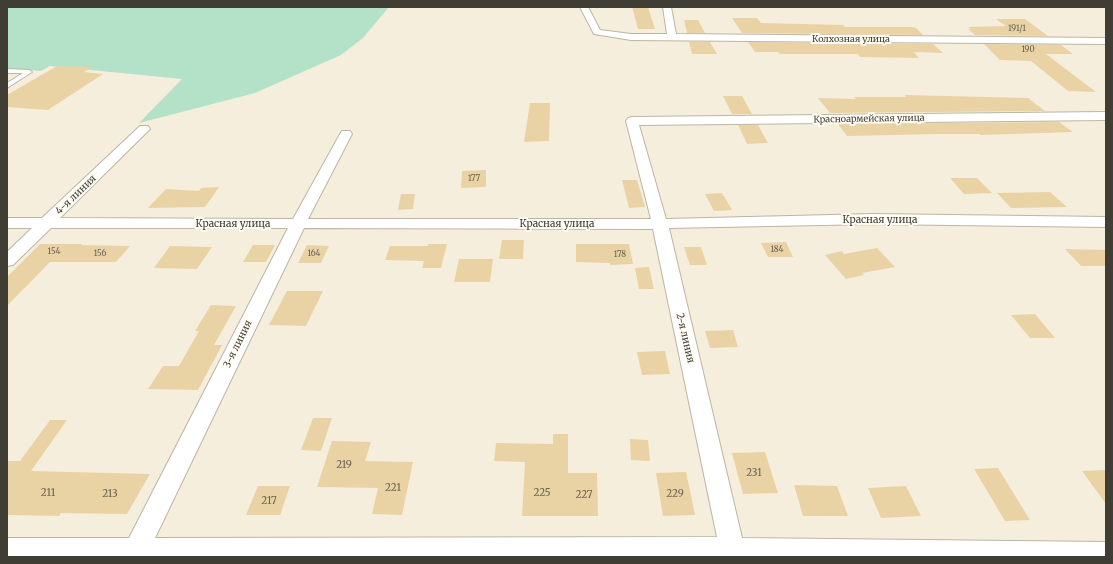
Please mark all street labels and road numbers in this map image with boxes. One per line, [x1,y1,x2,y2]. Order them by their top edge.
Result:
street label: Колхозная улица [812,34,890,44]
street label: Красноармейская улица [813,113,925,125]
street label: 4-я линия [53,173,99,217]
street label: Красная улица [843,214,917,226]
street label: Красная улица [196,218,270,230]
street label: Красная улица [520,218,594,230]
street label: 2-я линия [673,312,697,364]
street label: 3-я линия [221,318,255,370]

